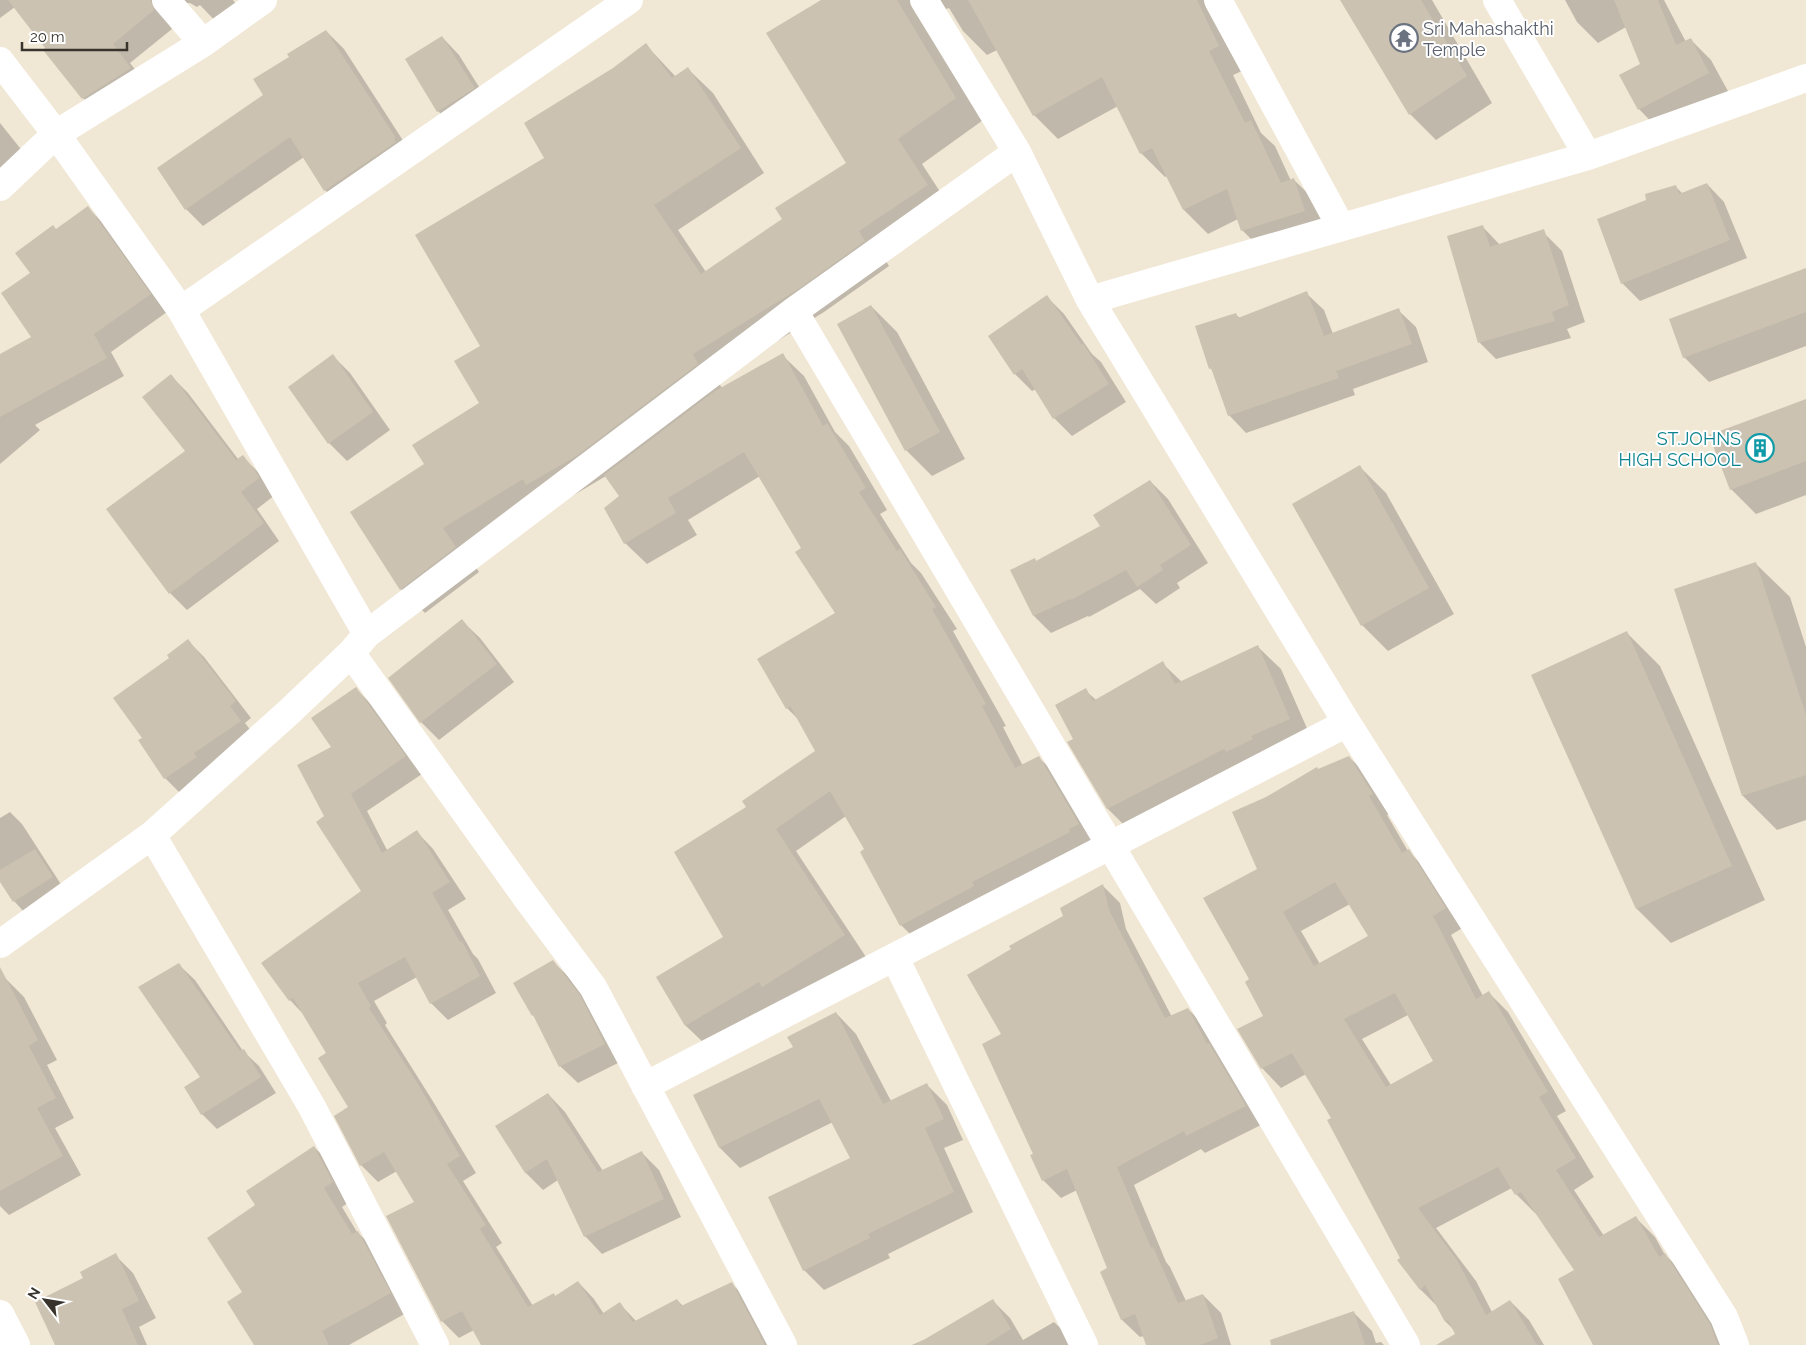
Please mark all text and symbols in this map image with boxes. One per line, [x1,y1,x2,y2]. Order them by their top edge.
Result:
place label: Sri Mahashakthi Temple [1423,18,1554,60]
scale bar [22,20,128,52]
temple icon: Sri Mahashakthi Temple [1389,23,1419,53]
text: 20 m [30,28,65,46]
place label: ST.JOHNS HIGH SCHOOL [1618,428,1741,470]
building icon: ST.JOHNS HIGH SCHOOL [1745,433,1775,463]
north arrow [20,1275,70,1325]
text: N [24,1285,43,1302]

